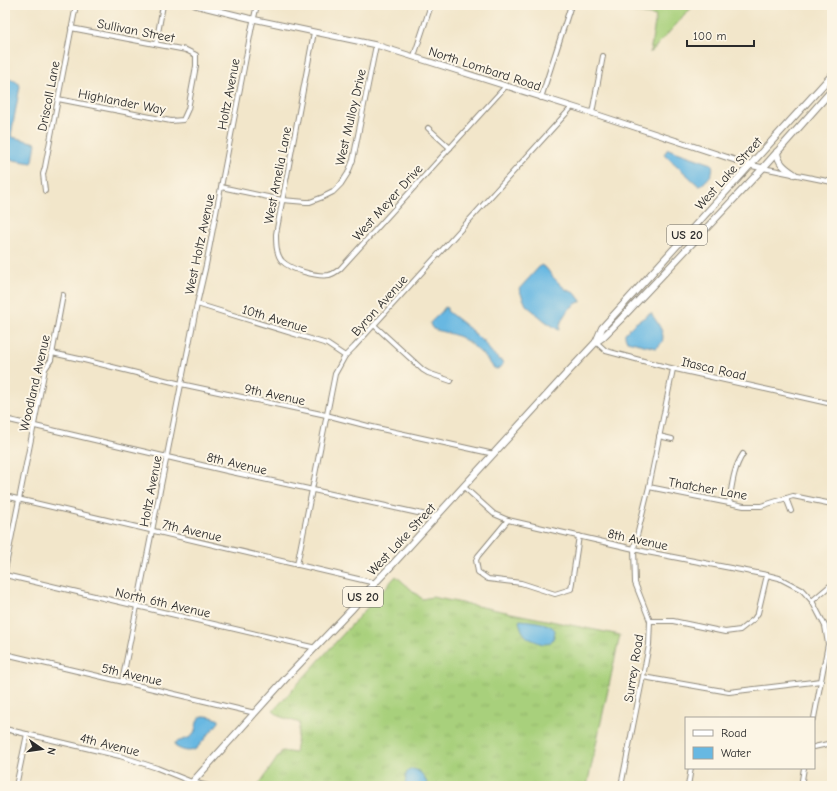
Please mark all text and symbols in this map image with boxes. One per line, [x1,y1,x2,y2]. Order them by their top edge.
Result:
street label: Sullivan Street [96,16,177,46]
scale bar [687,22,754,48]
text: 100 m [693,29,726,43]
street label: North Lombard Road [427,43,543,94]
street label: Holtz Avenue [214,57,243,131]
street label: Driscoll Lane [34,59,63,133]
street label: West Mulloy Drive [332,67,369,167]
street label: Highlander Way [77,86,167,117]
street label: West Amelia Lane [261,125,294,225]
street label: West Lake Street [692,133,766,213]
street label: West Meyer Drive [349,161,426,244]
street label: West Holtz Avenue [181,192,218,296]
road number: US 20 [667,225,707,245]
street label: Byron Avenue [348,271,411,339]
street label: 10th Avenue [240,301,310,336]
street label: Woodland Avenue [16,333,53,433]
street label: Itasca Road [680,354,748,383]
street label: 9th Avenue [243,381,307,408]
street label: 8th Avenue [205,449,269,478]
street label: Holtz Avenue [136,454,165,528]
street label: Thatcher Lane [667,474,749,503]
street label: West Lake Street [364,499,439,578]
street label: 7th Avenue [161,516,224,545]
street label: 8th Avenue [606,526,670,553]
street label: North 6th Avenue [114,584,212,621]
road number: US 20 [343,587,383,607]
street label: Surrey Road [621,633,646,703]
street label: 5th Avenue [100,660,164,689]
legend [685,717,815,769]
text: Road [721,726,747,740]
north arrow [22,729,62,769]
street label: 4th Avenue [79,730,142,759]
text: N [44,746,58,756]
text: Water [721,746,751,760]

